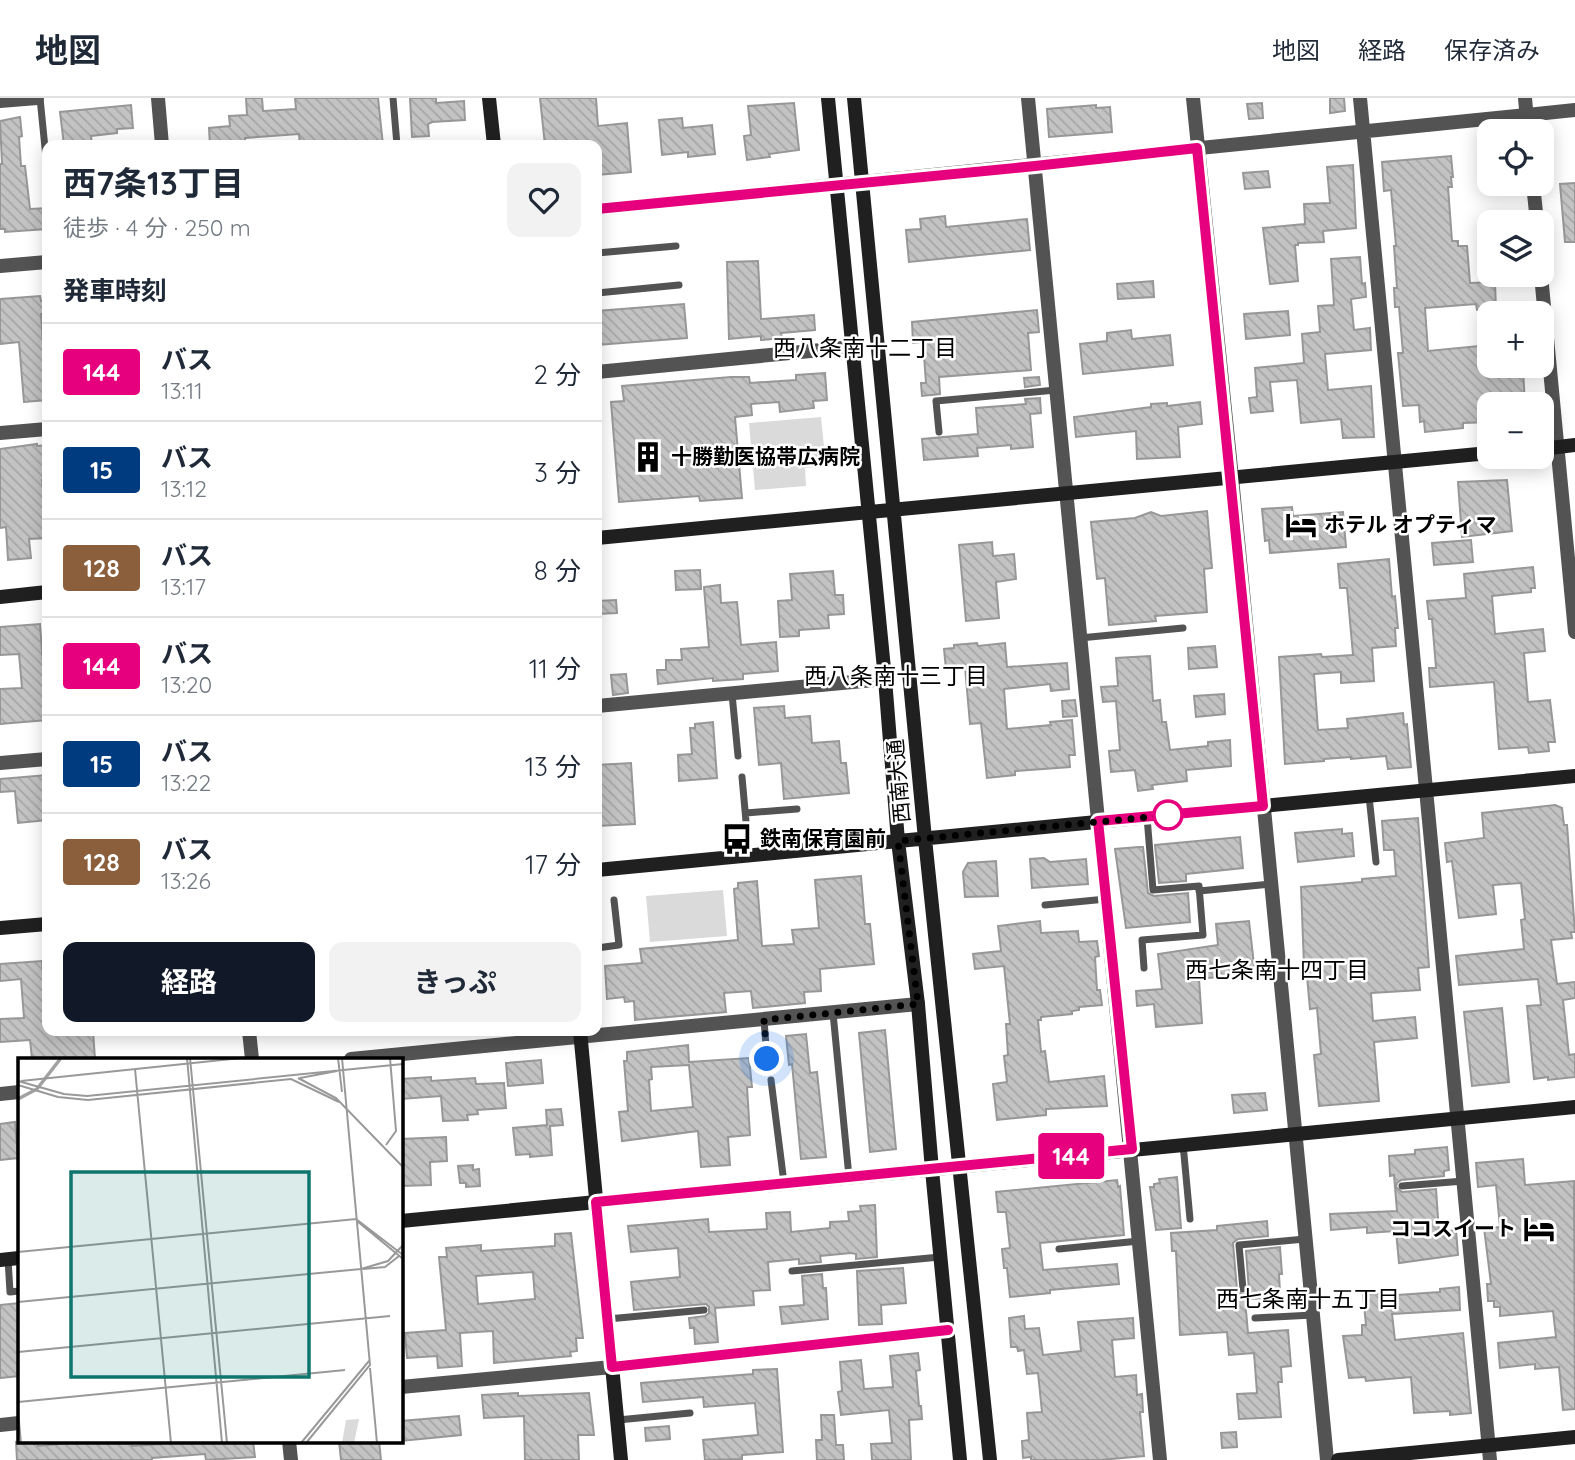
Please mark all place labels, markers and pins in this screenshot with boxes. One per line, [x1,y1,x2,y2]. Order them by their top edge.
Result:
building icon: 十勝勤医協帯広病院 [631,440,665,474]
place label: 十勝勤医協帯広病院 [671,443,860,469]
hotel icon: ホテル オプティマ [1284,508,1318,542]
place label: ホテル オプティマ [1324,511,1497,537]
unlabelled marker [1153,800,1183,830]
bus stop icon: 鉄南保育園前 [720,822,754,856]
place label: 鉄南保育園前 [760,825,886,851]
hotel icon: ココスイート [1522,1212,1556,1246]
place label: ココスイート [1390,1215,1516,1241]

